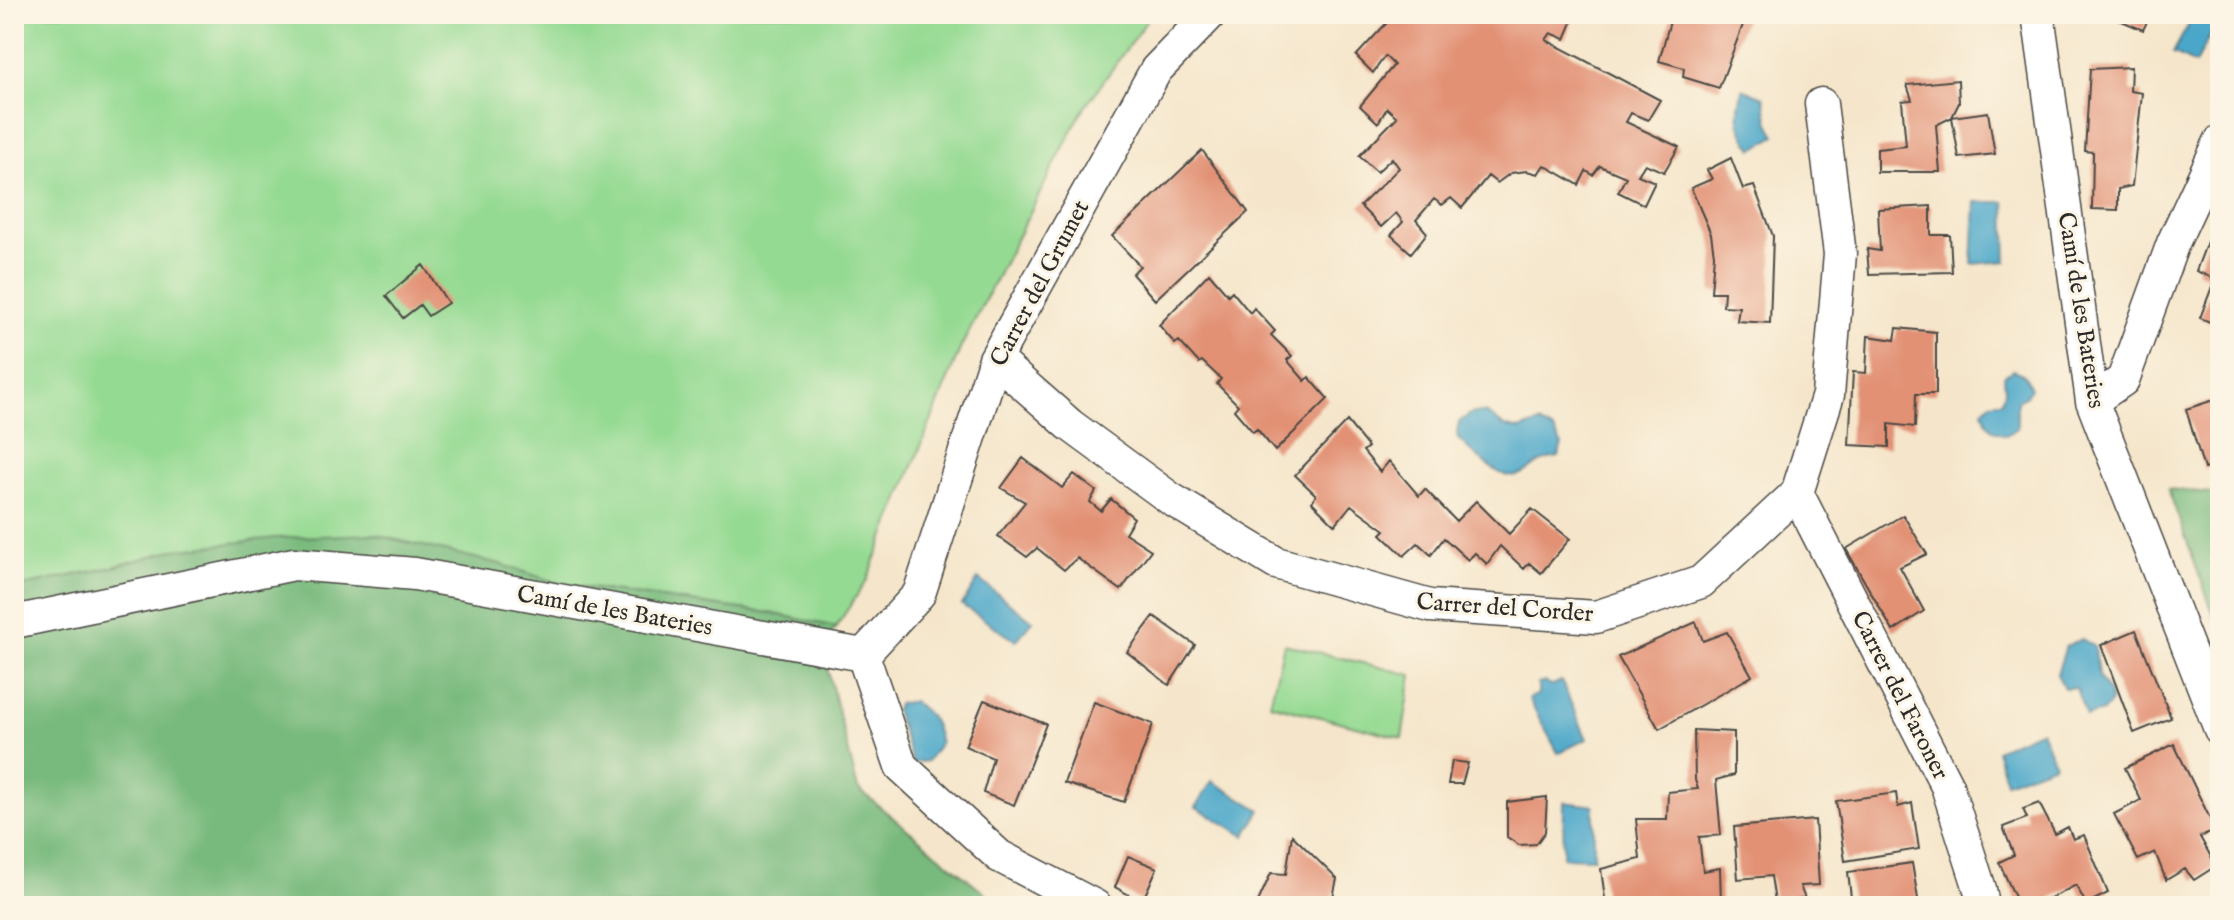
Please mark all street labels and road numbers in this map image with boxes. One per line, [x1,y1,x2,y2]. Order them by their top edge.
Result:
street label: Carrer del Grumet [983,195,1097,372]
street label: Camí de les Bateries [2050,210,2111,410]
street label: Camí de les Bateries [515,579,715,644]
street label: Carrer del Corder [1415,587,1595,630]
street label: Carrer del Faroner [1844,606,1956,785]

